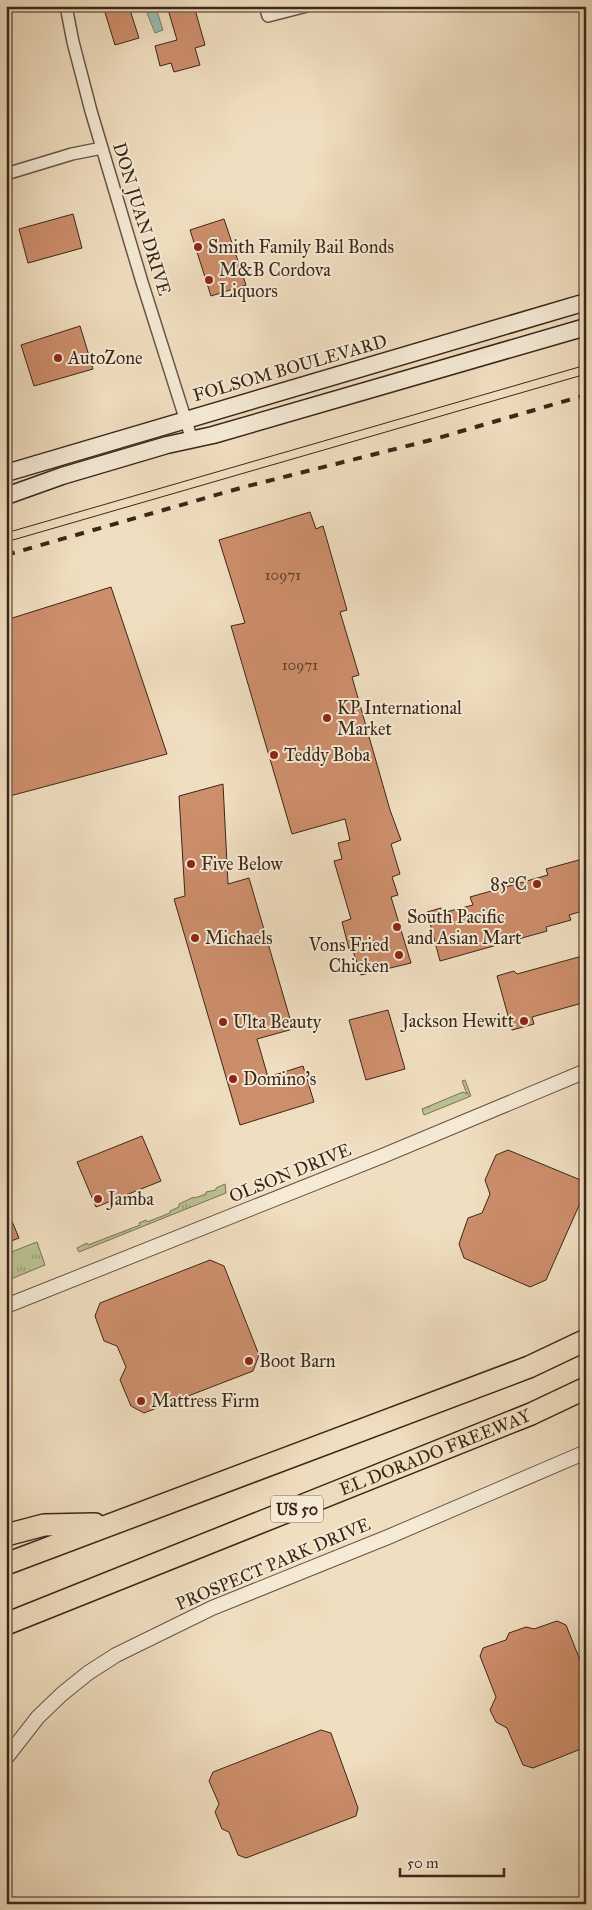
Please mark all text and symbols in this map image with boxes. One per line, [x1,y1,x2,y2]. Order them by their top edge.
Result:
street label: DON JUAN DRIVE [107,140,176,299]
place label: Smith Family Bail Bonds [208,236,394,258]
marker: Smith Family Bail Bonds [192,241,204,253]
place label: M&B Cordova Liquors [219,259,331,303]
marker: M&B Cordova Liquors [203,274,215,286]
street label: FOLSOM BOULEVARD [190,330,390,406]
place label: AutoZone [67,347,142,369]
marker: AutoZone [52,352,64,364]
house number: 10971 [265,566,301,584]
house number: 10971 [282,656,318,674]
place label: KP International Market [337,697,462,740]
marker: KP International Market [321,712,333,724]
place label: Teddy Boba [284,744,370,766]
marker: Teddy Boba [268,749,280,761]
place label: Five Below [201,853,283,875]
marker: Five Below [185,858,197,870]
place label: 85°C [490,873,527,895]
marker: 85°C [531,878,543,890]
place label: South Pacific and Asian Mart [407,906,522,949]
marker: South Pacific and Asian Mart [391,921,403,933]
place label: Michaels [205,927,273,949]
marker: Michaels [189,932,201,944]
place label: Vons Fried Chicken [308,934,389,977]
marker: Vons Fried Chicken [393,949,405,961]
place label: Jackson Hewitt [400,1010,515,1033]
place label: Ulta Beauty [233,1011,322,1033]
marker: Jackson Hewitt [518,1015,530,1027]
marker: Ulta Beauty [217,1016,229,1028]
place label: Domino's [243,1068,316,1090]
marker: Domino's [227,1073,239,1085]
street label: OLSON DRIVE [226,1138,354,1207]
place label: Jamba [106,1188,154,1211]
marker: Jamba [92,1193,104,1205]
place label: Boot Barn [259,1350,336,1372]
marker: Boot Barn [243,1355,255,1367]
place label: Mattress Firm [151,1390,260,1412]
marker: Mattress Firm [135,1395,147,1407]
street label: EL DORADO FREEWAY [336,1404,534,1501]
road number: US 50 [271,1496,323,1522]
street label: PROSPECT PARK DRIVE [172,1513,374,1615]
scale bar [400,1845,503,1877]
text: 50 m [407,1854,439,1872]

